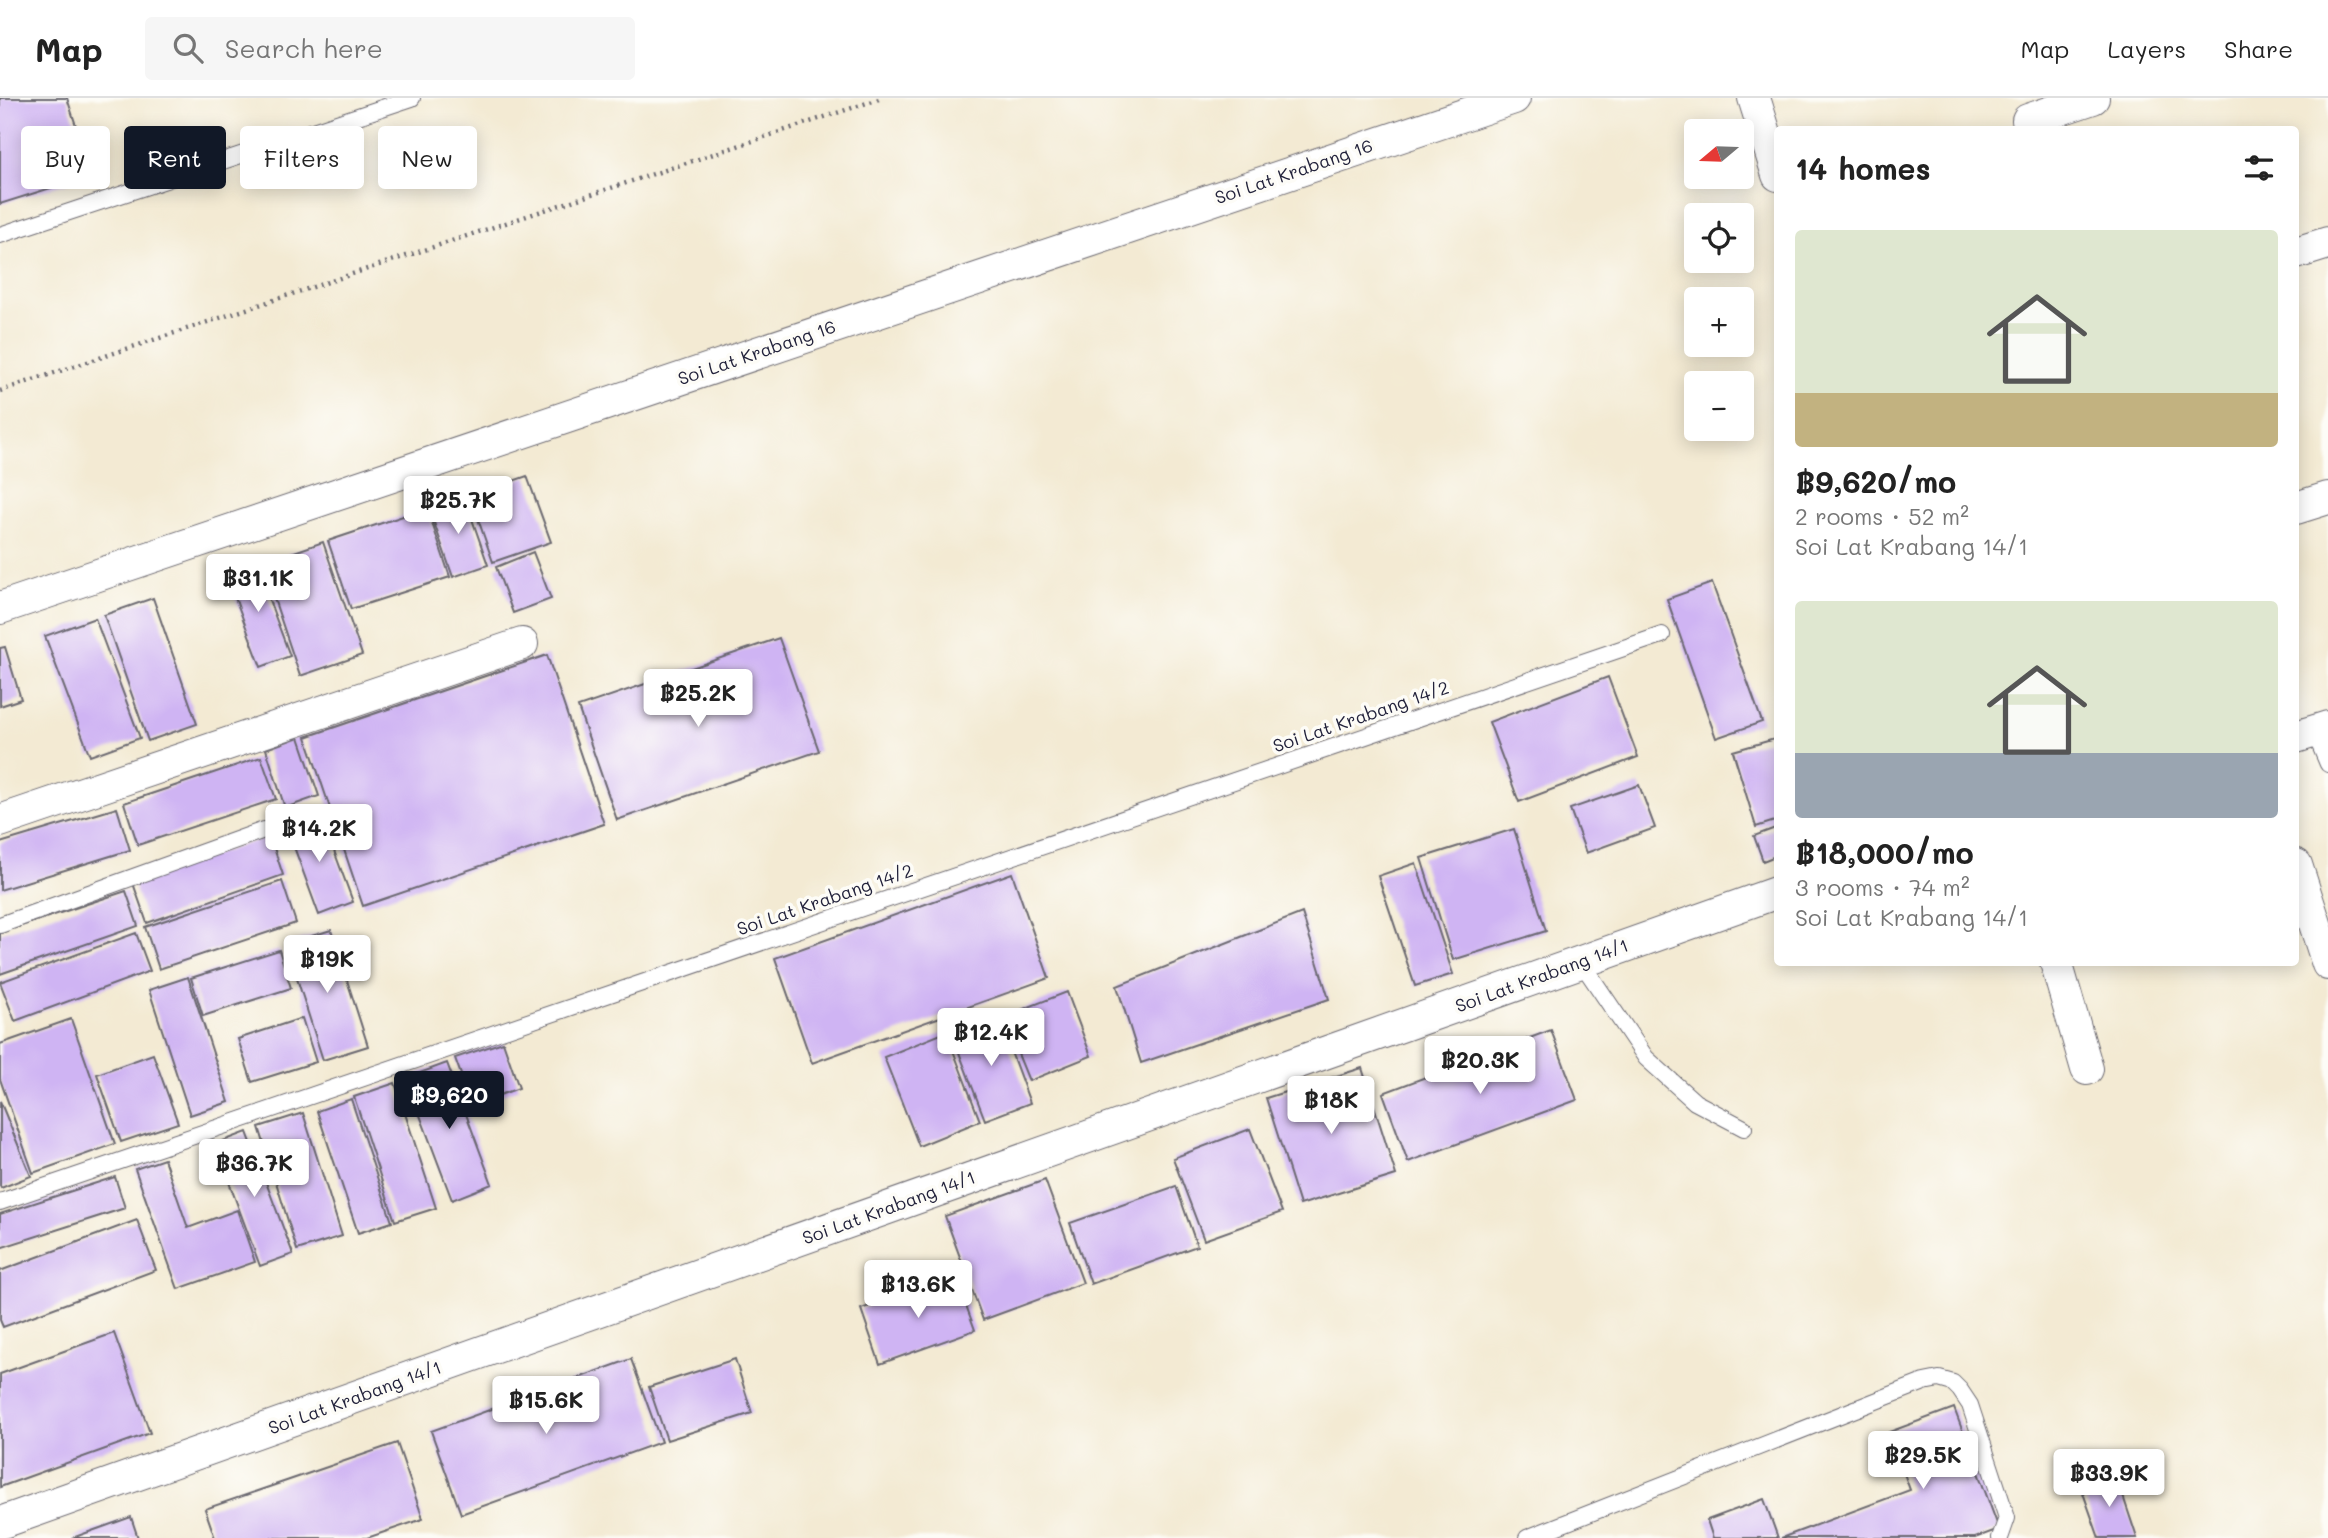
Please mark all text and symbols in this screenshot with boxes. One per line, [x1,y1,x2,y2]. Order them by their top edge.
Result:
search box [145,17,635,80]
text: Map [35,27,103,70]
icon: search [169,29,207,67]
text: Search here [225,31,383,65]
text: Map [2021,33,2069,64]
text: Layers [2107,33,2186,64]
text: Share [2224,33,2293,64]
north arrow [1684,119,1754,189]
map controls [1684,119,1754,441]
chip: Buy [21,126,110,189]
chip: Rent [124,126,226,189]
chip: Filters [240,126,364,189]
chip: New [378,126,477,189]
street label: Soi Lat Krabang 16 [1212,133,1376,209]
text: 14 homes [1795,148,1931,188]
icon: filters [2240,149,2278,187]
button: locate [1684,203,1754,273]
icon: home [1974,276,2100,402]
button: + [1684,287,1754,357]
street label: Soi Lat Krabang 16 [675,314,839,390]
button: − [1684,371,1754,441]
text: ฿9,620/mo [1795,461,1956,501]
pin: ฿25.7K [401,476,515,536]
text: ฿25.7K [420,484,496,514]
text: 2 rooms · 52 m² [1795,501,1969,531]
text: Soi Lat Krabang 14/1 [1795,531,2028,561]
pin: ฿31.1K [201,554,315,614]
text: ฿31.1K [222,562,294,592]
icon: home [1974,647,2100,773]
pin: ฿25.2K [641,670,755,729]
street label: Soi Lat Krabang 14/2 [1270,675,1452,757]
text: ฿25.2K [660,677,736,707]
pin: ฿14.2K [262,804,376,864]
text: ฿14.2K [281,812,357,842]
text: ฿18,000/mo [1795,832,1974,872]
street label: Soi Lat Krabang 14/2 [734,858,916,940]
text: 3 rooms · 74 m² [1795,872,1970,902]
text: Soi Lat Krabang 14/1 [1795,902,2028,932]
street label: Soi Lat Krabang 14/1 [1452,933,1632,1018]
pin: ฿19K [286,936,368,995]
text: ฿19K [300,943,354,973]
pin: ฿12.4K [934,1009,1048,1068]
text: ฿12.4K [953,1016,1029,1046]
pin: ฿20.3K [1423,1037,1537,1096]
text: ฿20.3K [1440,1044,1520,1074]
pin: ฿9,620 [392,1072,506,1131]
pin: ฿18K [1290,1076,1372,1136]
text: ฿9,620 [410,1079,488,1109]
text: ฿18K [1303,1084,1359,1114]
pin: ฿36.7K [197,1140,311,1199]
text: ฿36.7K [215,1147,293,1177]
street label: Soi Lat Krabang 14/1 [799,1165,979,1250]
pin: ฿13.6K [861,1260,975,1320]
text: ฿13.6K [880,1268,956,1298]
street label: Soi Lat Krabang 14/1 [265,1355,445,1440]
pin: ฿15.6K [489,1376,603,1436]
text: ฿15.6K [508,1384,584,1414]
pin: ฿29.5K [1866,1432,1980,1491]
text: ฿29.5K [1884,1439,1962,1469]
pin: ฿33.9K [2052,1450,2166,1509]
text: ฿33.9K [2069,1457,2149,1487]

